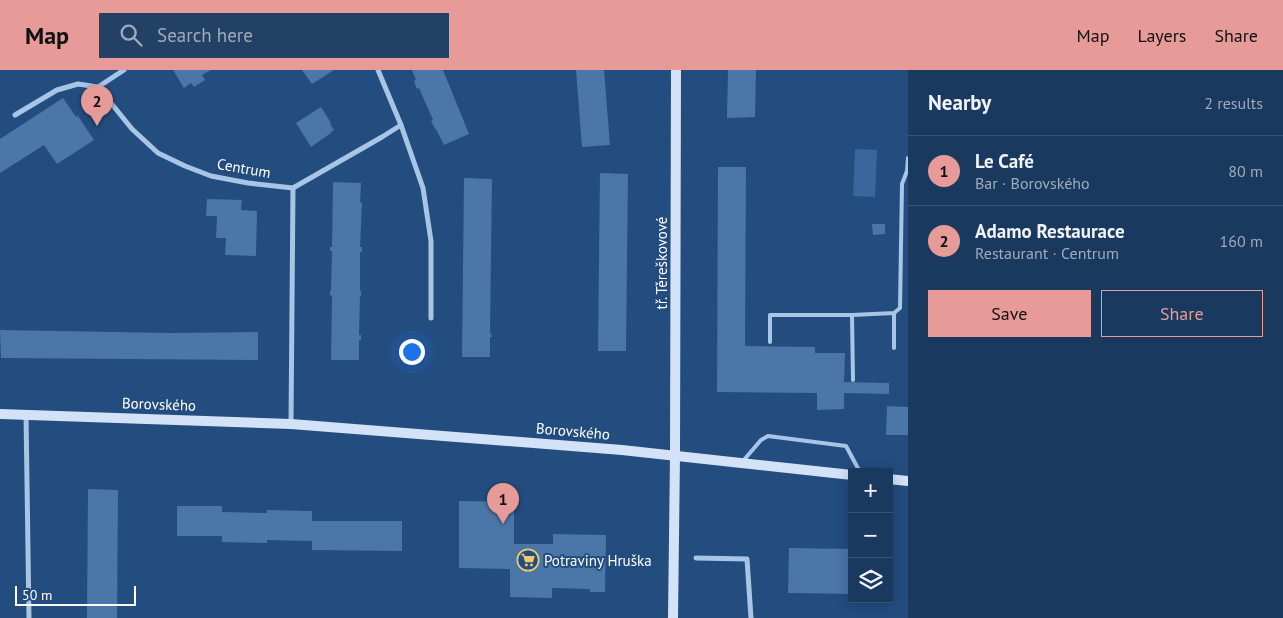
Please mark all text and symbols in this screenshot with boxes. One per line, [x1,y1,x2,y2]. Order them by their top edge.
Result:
search box [99,13,449,58]
text: Map [25,20,69,51]
icon: search [117,21,145,49]
text: Search here [157,23,253,47]
text: Map [1077,24,1109,47]
text: Layers [1137,24,1186,47]
text: Share [1214,24,1258,47]
pin: 2 [81,85,113,126]
text: Nearby [928,89,991,116]
text: 2 results [1204,93,1263,113]
text: Le Café [975,149,1034,173]
street label: Centrum [216,154,272,182]
text: 1 [939,161,949,181]
text: 80 m [1228,161,1263,181]
text: Bar · Borovského [975,173,1090,193]
street label: tř. Těreškovové [652,217,671,309]
text: Adamo Restaurace [975,219,1125,243]
text: 2 [939,231,949,251]
text: 160 m [1220,231,1263,251]
text: Restaurant · Centrum [975,243,1119,263]
button: Save [928,290,1091,337]
button: Share [1101,290,1263,337]
your location [399,339,425,365]
street label: Borovského [122,393,196,415]
street label: Borovského [535,418,611,444]
map controls [848,468,893,603]
button: + [848,468,893,513]
pin: 1 [487,483,519,524]
button: − [848,513,893,558]
supermarket icon: Potraviny Hruška [516,548,540,572]
place label: Potraviny Hruška [544,551,652,570]
button: layers [848,558,893,603]
scale bar [15,583,136,606]
text: 50 m [22,586,52,604]

